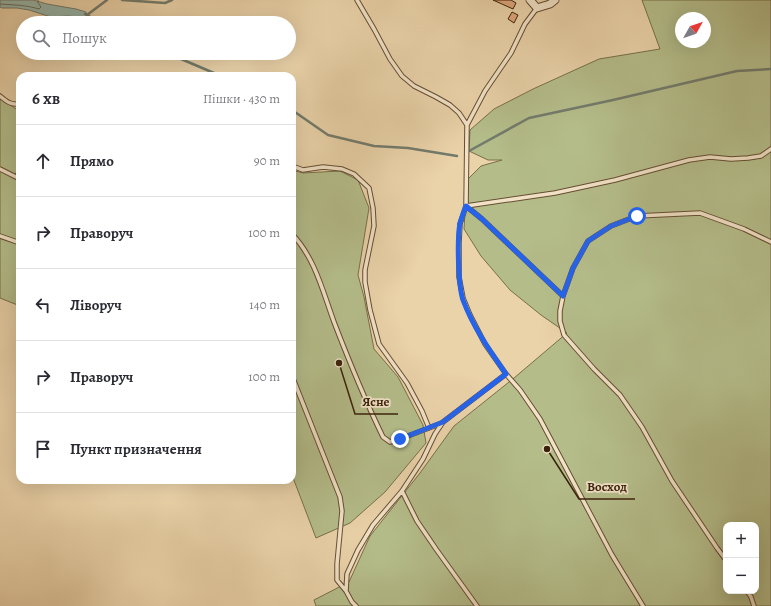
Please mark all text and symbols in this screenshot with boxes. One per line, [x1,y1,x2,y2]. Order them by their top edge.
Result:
north arrow [675,12,711,48]
search box [16,16,296,60]
icon: search [30,27,52,49]
text: Пошук [62,28,107,48]
text: 6 хв [32,87,60,110]
text: Пішки · 430 m [203,90,280,107]
icon: ahead [32,150,54,172]
text: Прямо [70,151,114,171]
text: 90 m [254,152,280,169]
route start [628,207,646,225]
icon: right [32,222,54,244]
text: Праворуч [70,223,133,243]
text: 100 m [248,224,280,241]
icon: left [32,294,54,316]
text: Ліворуч [70,295,122,315]
text: 140 m [249,296,280,313]
icon: right [32,366,54,388]
text: Праворуч [70,367,133,387]
text: 100 m [248,368,280,385]
callout: Ясне [355,389,398,414]
text: Ясне [362,393,390,410]
route end [391,430,409,448]
icon: arrive [32,438,54,460]
text: Пункт призначення [70,439,202,459]
callout: Восход [579,474,635,499]
text: Восход [587,478,627,495]
map controls [723,522,759,594]
button: + [723,522,759,558]
button: − [723,558,759,594]

